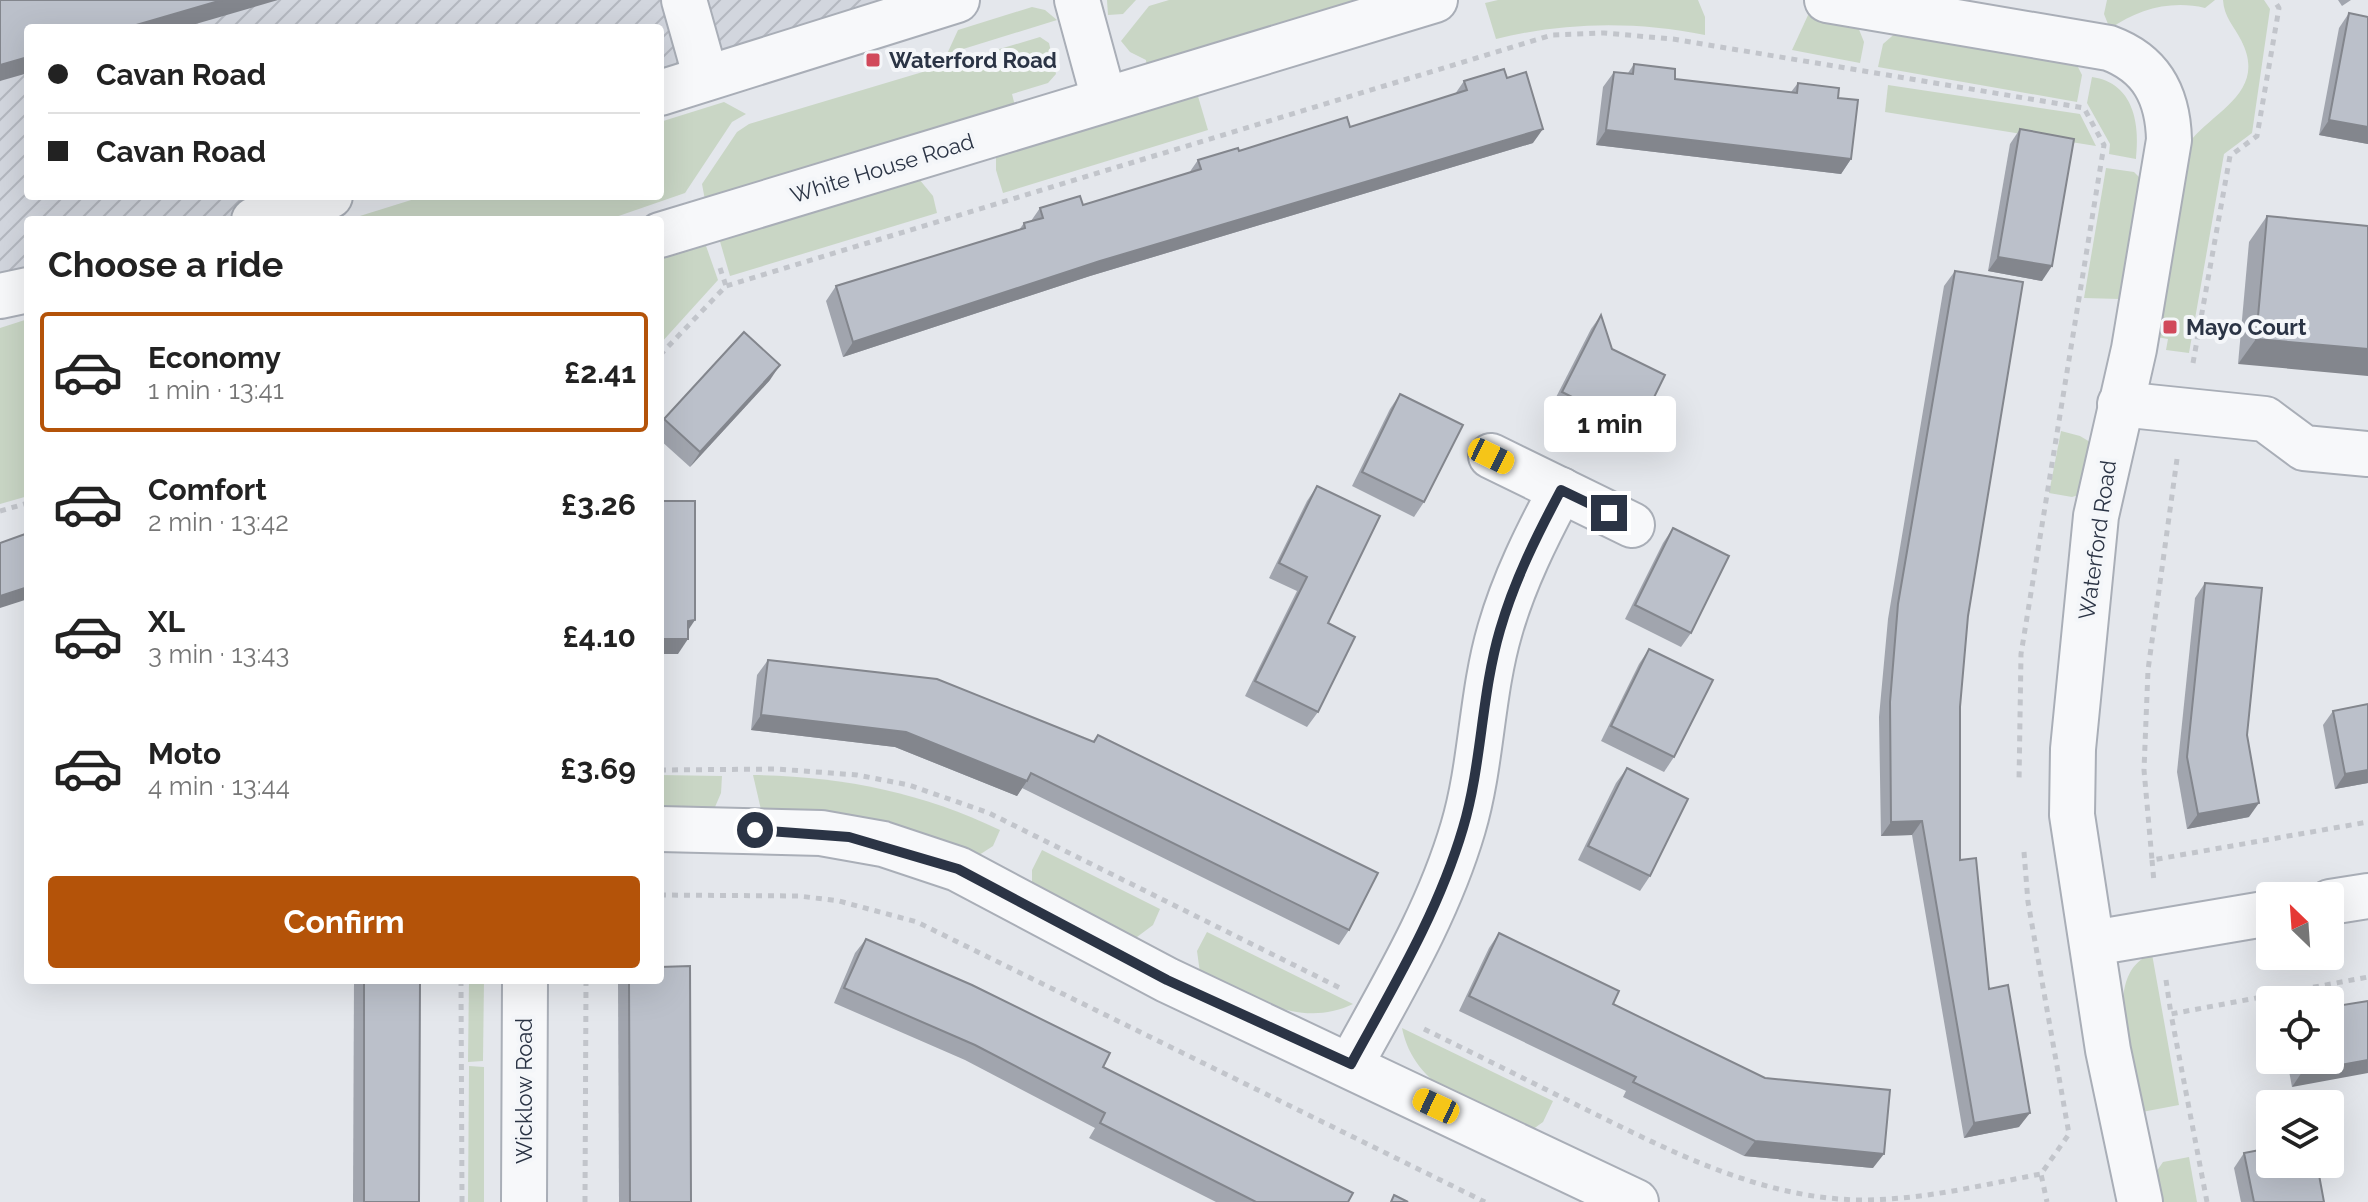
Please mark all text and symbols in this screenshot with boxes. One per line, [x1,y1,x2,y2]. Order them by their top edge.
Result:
place label: Waterford Road [889,47,1057,73]
marker: Waterford Road [864,51,882,69]
text: Cavan Road [96,57,266,92]
street label: White House Road [787,128,977,208]
text: Cavan Road [96,134,266,169]
text: Choose a ride [48,243,283,285]
place label: Mayo Court [2186,314,2307,340]
marker: Mayo Court [2161,318,2179,336]
icon: car [52,336,124,408]
text: Economy [148,340,281,375]
text: £2.41 [564,355,636,390]
text: 1 min · 13:41 [148,375,284,405]
callout: 1 min [1543,397,1675,453]
text: 1 min [1577,409,1643,439]
car [1464,435,1518,477]
street label: Waterford Road [2073,458,2121,622]
icon: car [52,468,124,540]
text: Comfort [148,472,267,507]
text: £3.26 [561,487,636,522]
route end [1591,495,1627,531]
text: 2 min · 13:42 [148,507,289,537]
icon: car [52,600,124,672]
text: XL [148,604,185,639]
text: £4.10 [563,619,636,654]
text: 3 min · 13:43 [148,639,289,669]
icon: car [52,732,124,804]
text: Moto [148,736,221,771]
text: £3.69 [560,751,636,786]
text: 4 min · 13:44 [148,771,290,801]
route start [737,812,773,848]
button: Confirm [48,876,640,968]
north arrow [2256,882,2344,970]
map controls [2256,882,2344,1178]
button: locate [2256,986,2344,1074]
street label: Wicklow Road [511,1018,537,1164]
car [1409,1085,1463,1127]
button: layers [2256,1090,2344,1178]

